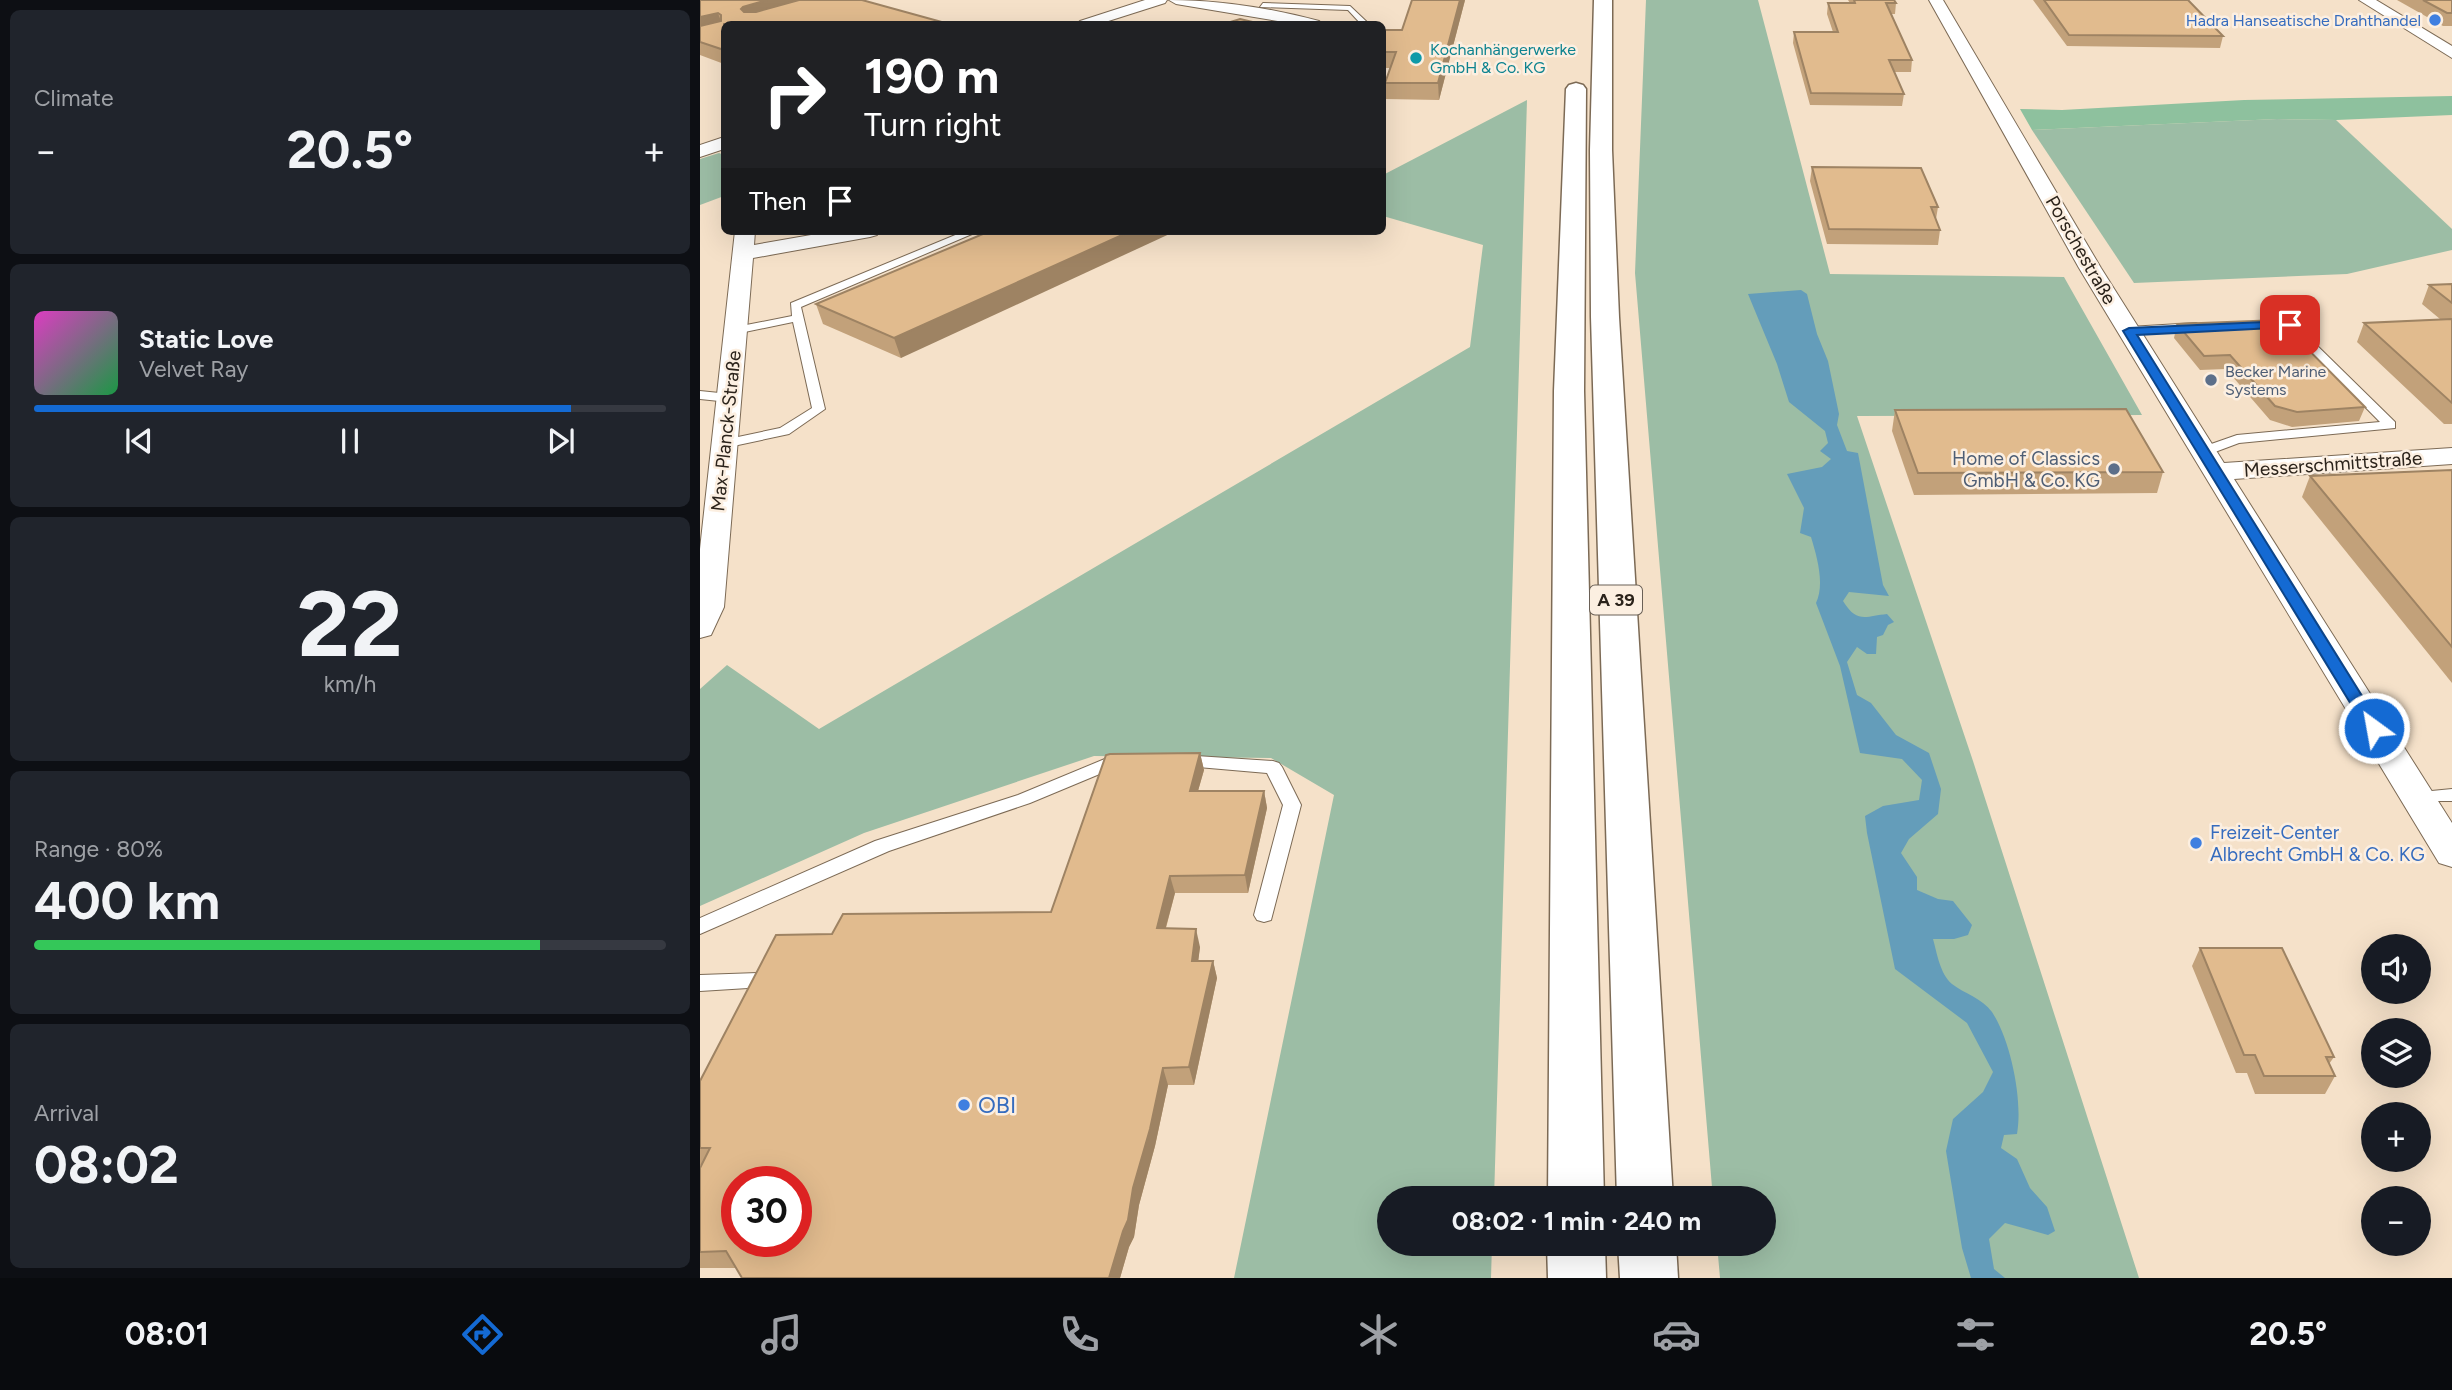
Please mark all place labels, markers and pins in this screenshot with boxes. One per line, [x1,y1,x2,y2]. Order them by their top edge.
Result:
place label: Hadra Hanseatische Drahthandel [2186,11,2421,30]
marker: Hadra Hanseatische Drahthandel [2427,12,2443,28]
place label: Kochanhängerwerke GmbH & Co. KG [1430,40,1576,77]
marker: Kochanhängerwerke GmbH & Co. KG [1408,50,1424,66]
pin [2260,295,2320,355]
place label: Becker Marine Systems [2225,362,2327,399]
marker: Becker Marine Systems [2203,372,2219,388]
place label: Home of Classics GmbH & Co. KG [1952,447,2100,492]
marker: Home of Classics GmbH & Co. KG [2106,461,2122,477]
place label: Freizeit-Center Albrecht GmbH & Co. KG [2210,821,2425,866]
marker: Freizeit-Center Albrecht GmbH & Co. KG [2188,835,2204,851]
place label: OBI [978,1091,1016,1119]
marker: OBI [956,1097,972,1113]

